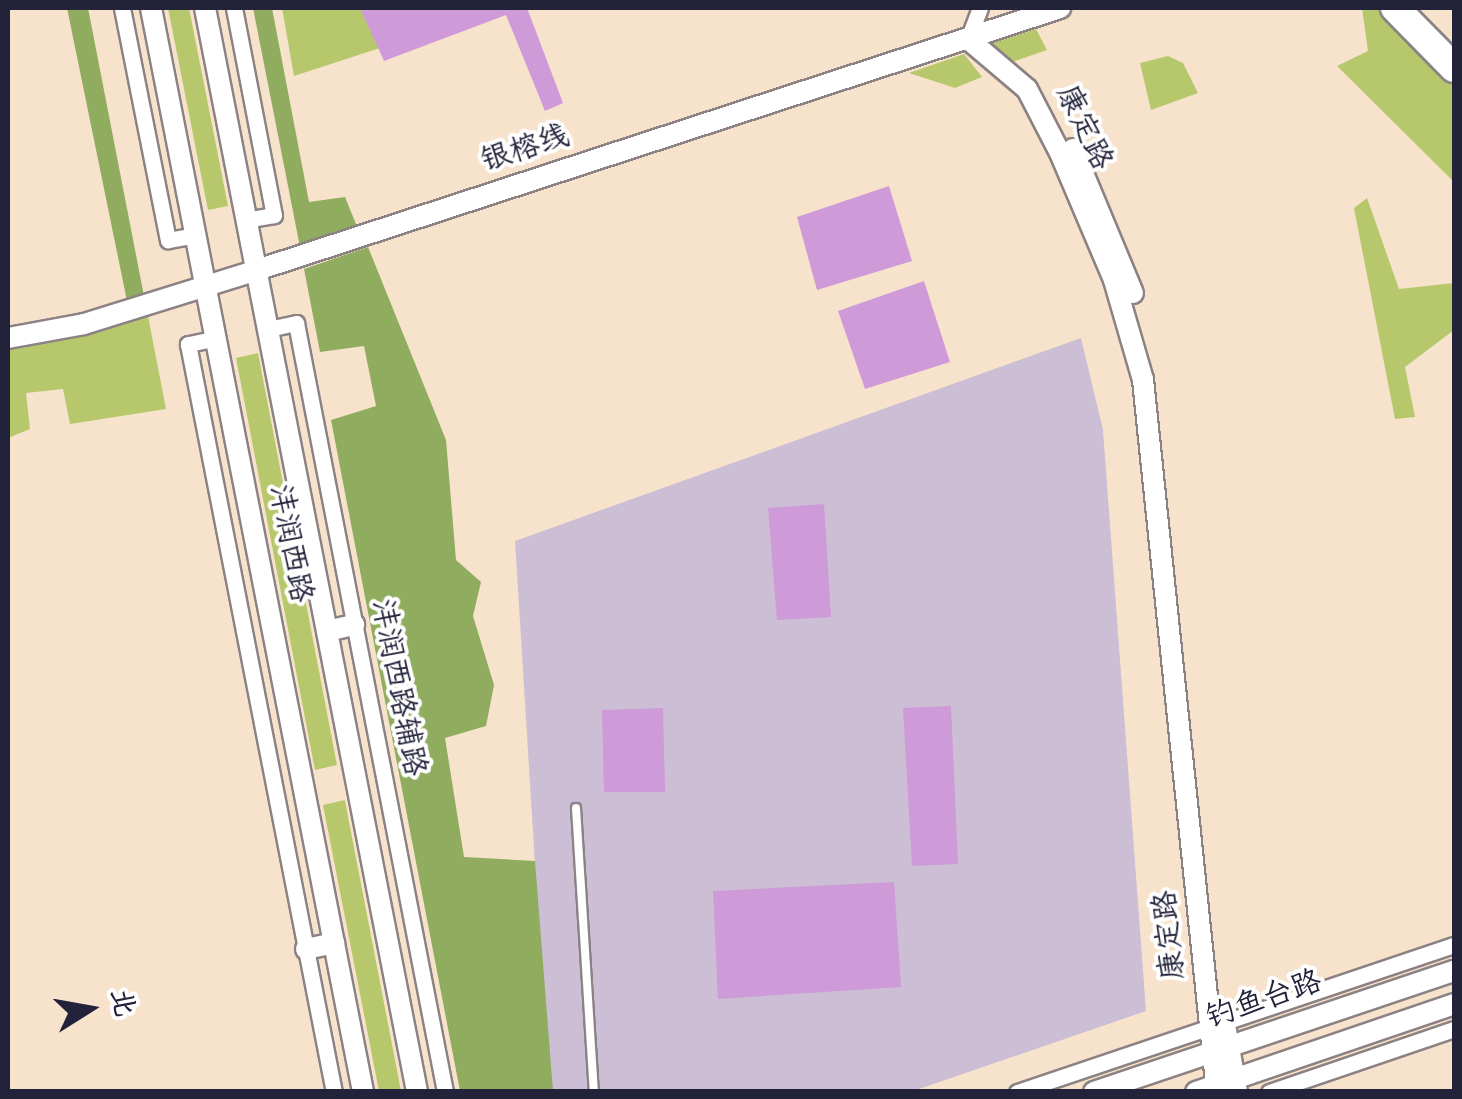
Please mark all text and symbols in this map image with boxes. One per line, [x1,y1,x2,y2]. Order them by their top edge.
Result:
street label: 康定路 [1045,81,1117,177]
street label: 银榕线 [478,121,574,183]
street label: 沣润西路 [258,482,316,606]
street label: 沣润西路辅路 [360,596,430,780]
street label: 康定路 [1150,888,1196,982]
north arrow [40,959,140,1059]
street label: 钓鱼台路 [1202,966,1328,1040]
text: 北 [101,986,139,1020]

